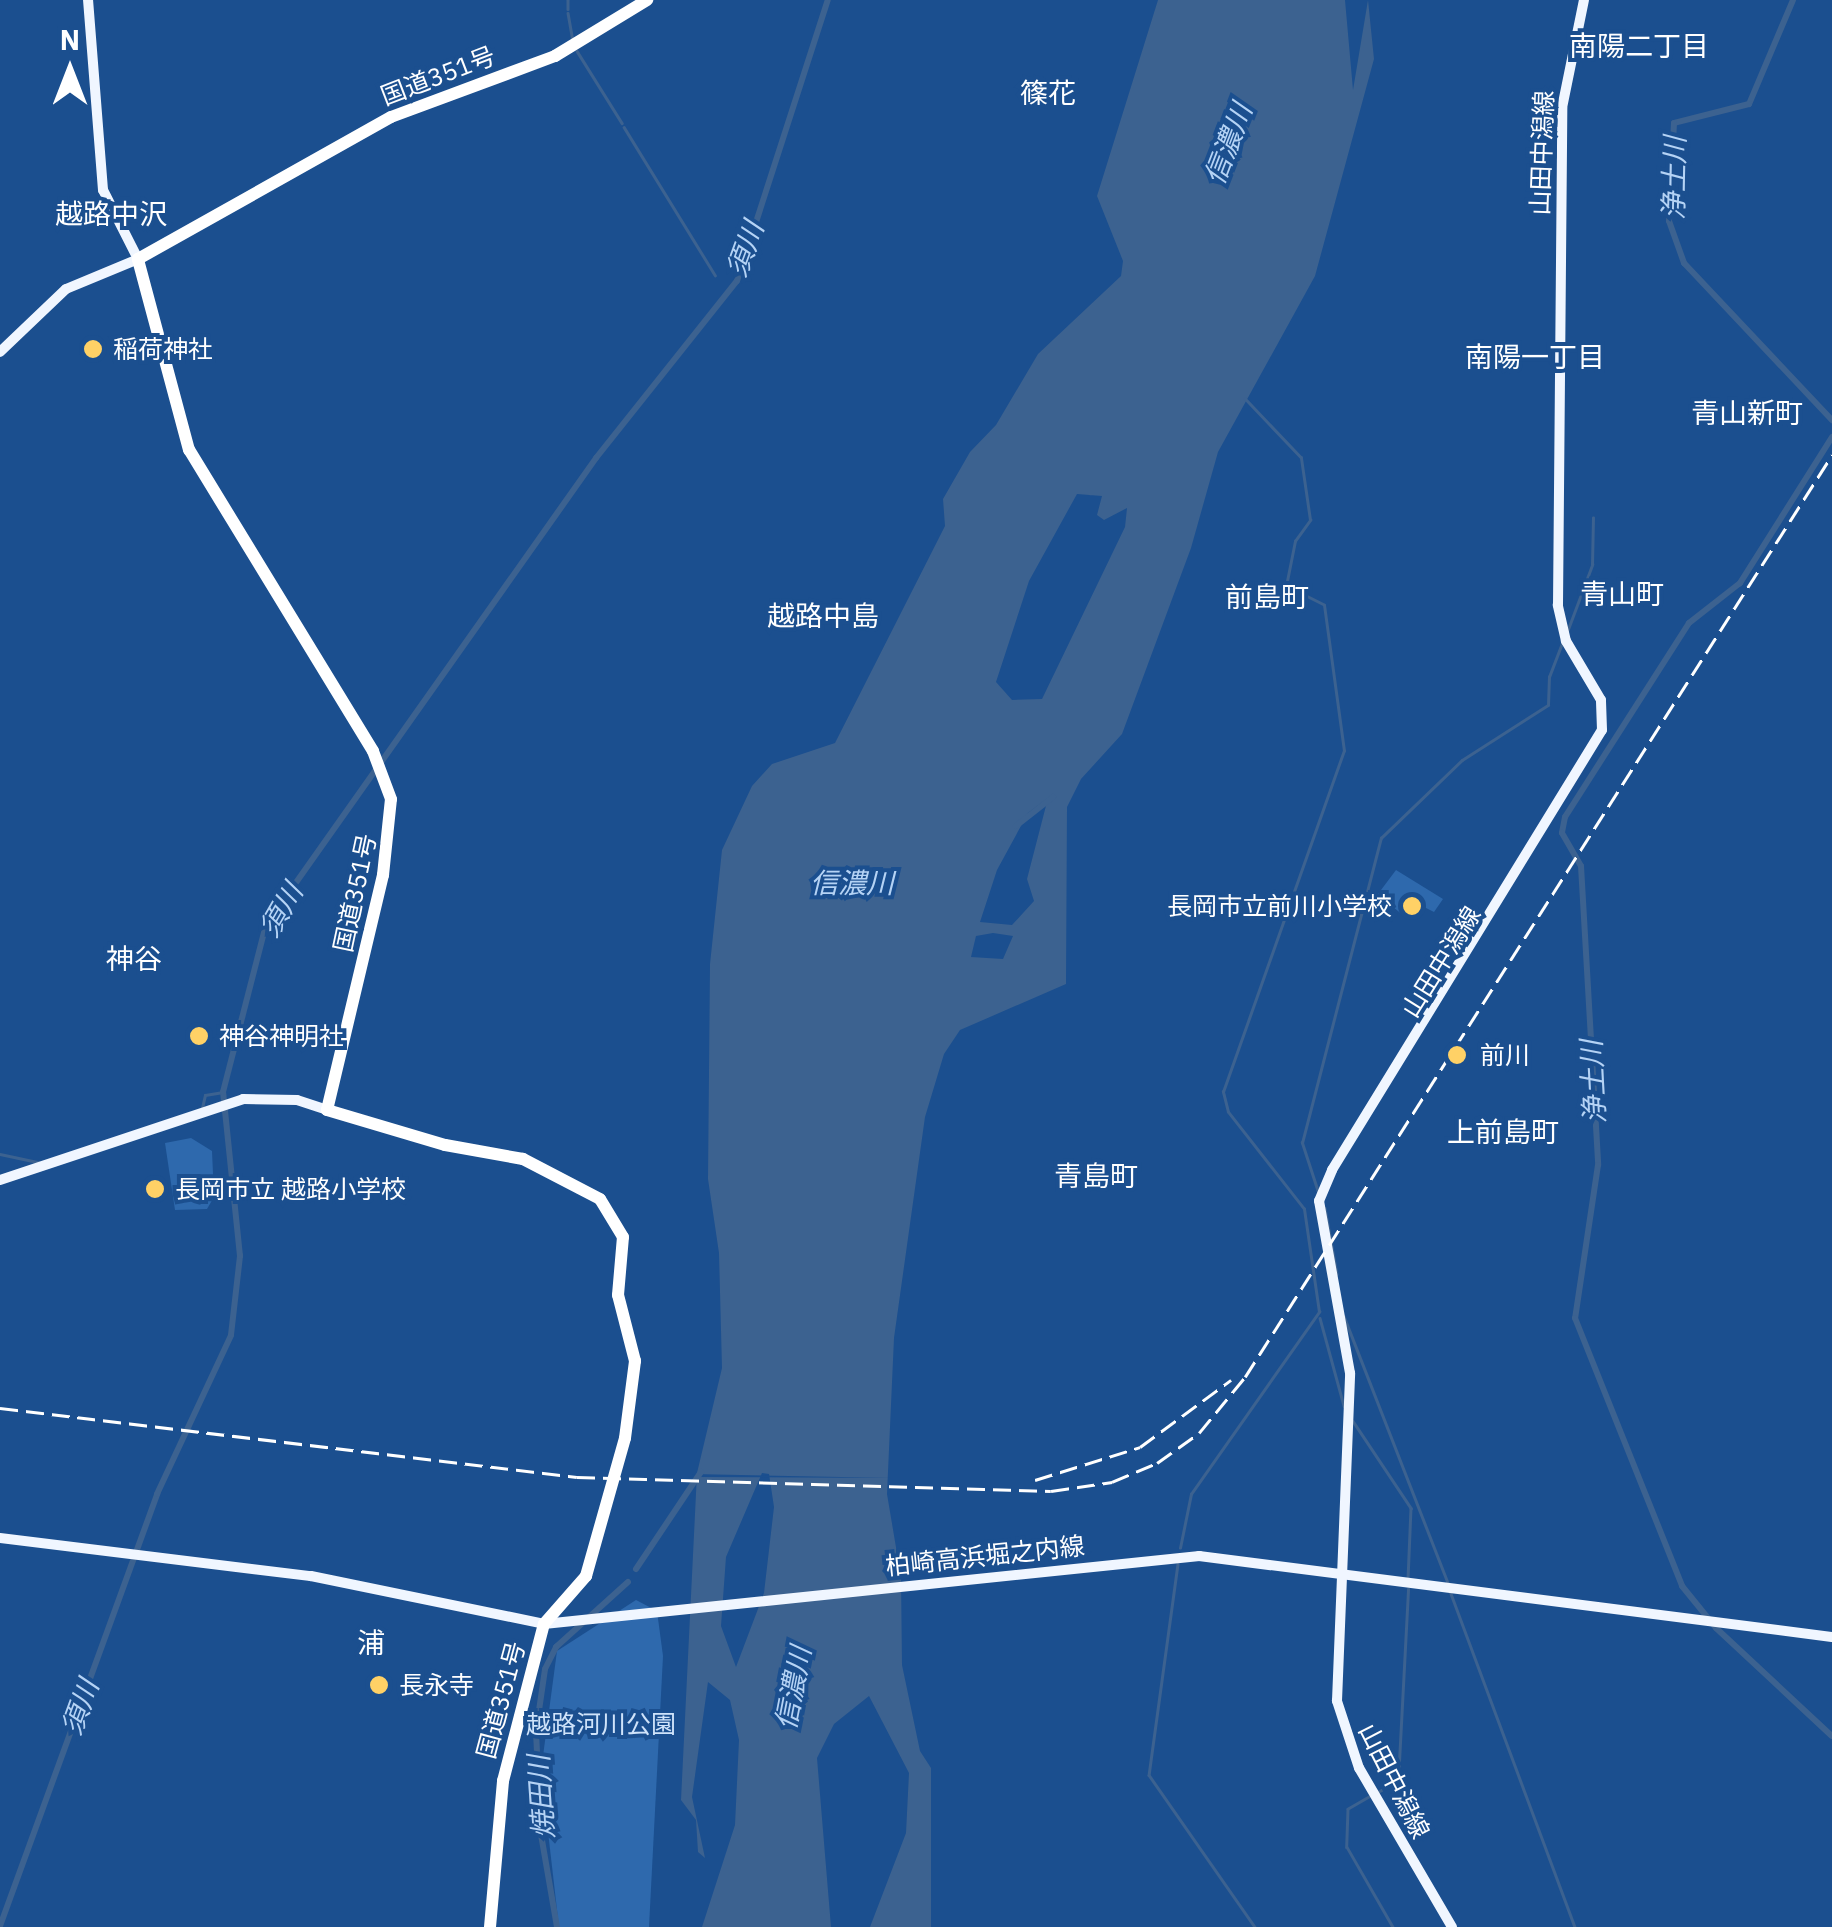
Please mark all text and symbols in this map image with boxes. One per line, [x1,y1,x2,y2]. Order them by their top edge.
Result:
north arrow [20,20,120,120]
text: N [60,21,80,58]
district label: 南陽二丁目 [1569,29,1709,63]
street label: 国道351号 [377,40,499,112]
district label: 篠花 [1020,76,1076,110]
street label: 山田中潟線 [1525,90,1559,216]
water label: 信濃川 [1197,99,1259,189]
water label: 浄土川 [1656,136,1692,220]
district label: 越路中沢 [55,197,167,231]
water label: 須川 [720,217,770,281]
place label: 稲荷神社 [113,334,213,364]
marker: 稲荷神社 [82,338,104,360]
district label: 南陽一丁目 [1465,340,1605,374]
district label: 青山新町 [1691,396,1803,430]
district label: 青山町 [1580,577,1664,611]
district label: 前島町 [1225,580,1309,614]
district label: 越路中島 [767,599,879,633]
street label: 国道351号 [328,831,382,955]
water label: 信濃川 [810,866,894,900]
water label: 須川 [252,877,310,943]
place label: 長岡市立前川小学校 [1167,891,1392,921]
marker: 長岡市立前川小学校 [1401,895,1423,917]
street label: 山田中潟線 [1395,901,1487,1023]
district label: 神谷 [106,942,162,976]
place label: 神谷神明社 [219,1021,344,1051]
marker: 神谷神明社 [188,1025,210,1047]
water label: 浄土川 [1574,1039,1612,1125]
place label: 前川 [1480,1040,1530,1070]
marker: 前川 [1444,1042,1470,1068]
district label: 上前島町 [1447,1115,1559,1149]
district label: 青島町 [1054,1159,1138,1193]
place label: 長岡市立 越路小学校 [175,1174,406,1204]
marker: 長岡市立 越路小学校 [144,1178,166,1200]
street label: 柏崎高浜堀之内線 [884,1531,1086,1581]
district label: 浦 [357,1626,385,1660]
street label: 国道351号 [471,1638,531,1762]
water label: 信濃川 [768,1644,818,1732]
place label: 長永寺 [399,1670,474,1700]
marker: 長永寺 [368,1674,390,1696]
water label: 須川 [55,1675,105,1739]
park label: 越路河川公園 [526,1709,676,1739]
street label: 山田中潟線 [1352,1719,1436,1843]
water label: 焼田川 [521,1754,561,1840]

